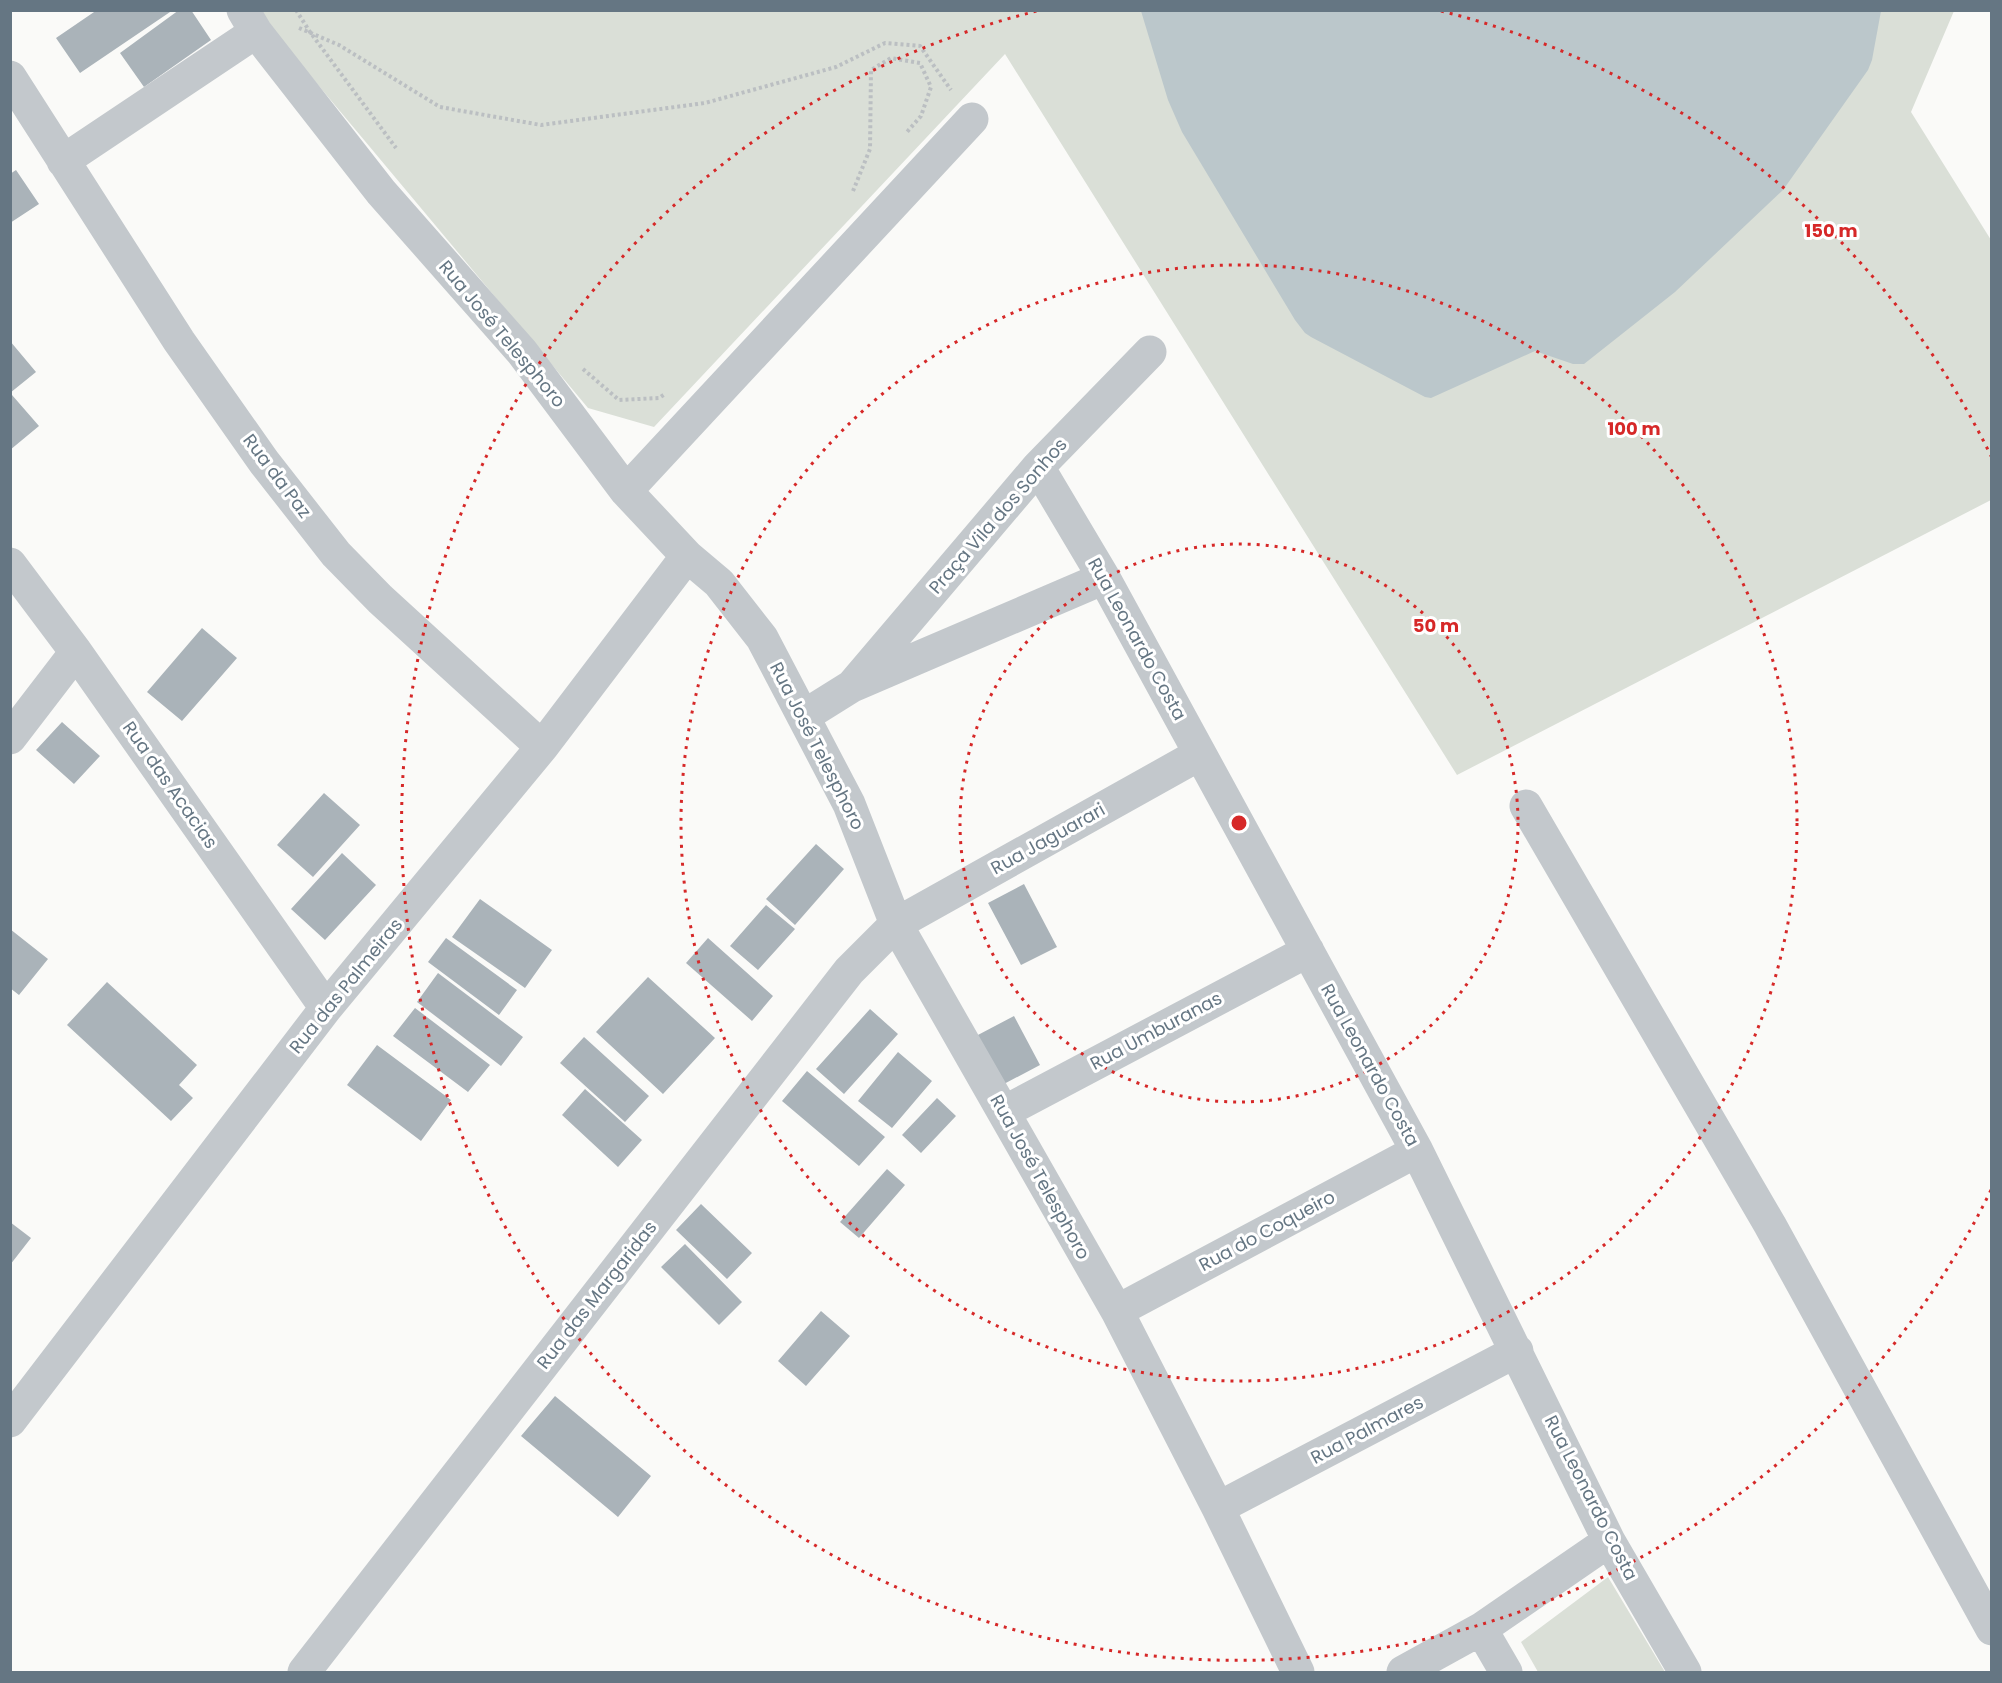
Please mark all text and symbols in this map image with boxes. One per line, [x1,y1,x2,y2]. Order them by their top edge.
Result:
text: 150 m [1804,218,1858,243]
street label: Rua José Telesphoro [433,255,571,413]
text: 100 m [1607,416,1661,441]
street label: Rua da Paz [238,429,317,523]
street label: Praça Vila dos Sonhos [923,432,1072,599]
street label: Rua Leonardo Costa [1082,553,1193,725]
text: 50 m [1413,613,1459,638]
street label: Rua José Telesphoro [764,658,871,834]
street label: Rua das Acacias [117,716,224,853]
street label: Rua Jaguarari [986,797,1109,880]
centre of rings [1229,813,1249,833]
street label: Rua das Palmeiras [283,913,408,1059]
street label: Rua Leonardo Costa [1315,979,1426,1151]
street label: Rua Umburanas [1086,985,1226,1076]
street label: Rua José Telesphoro [985,1090,1096,1264]
street label: Rua do Coqueiro [1194,1184,1339,1277]
street label: Rua das Margaridas [531,1215,662,1374]
street label: Rua Palmares [1306,1389,1428,1470]
street label: Rua Leonardo Costa [1539,1411,1644,1585]

